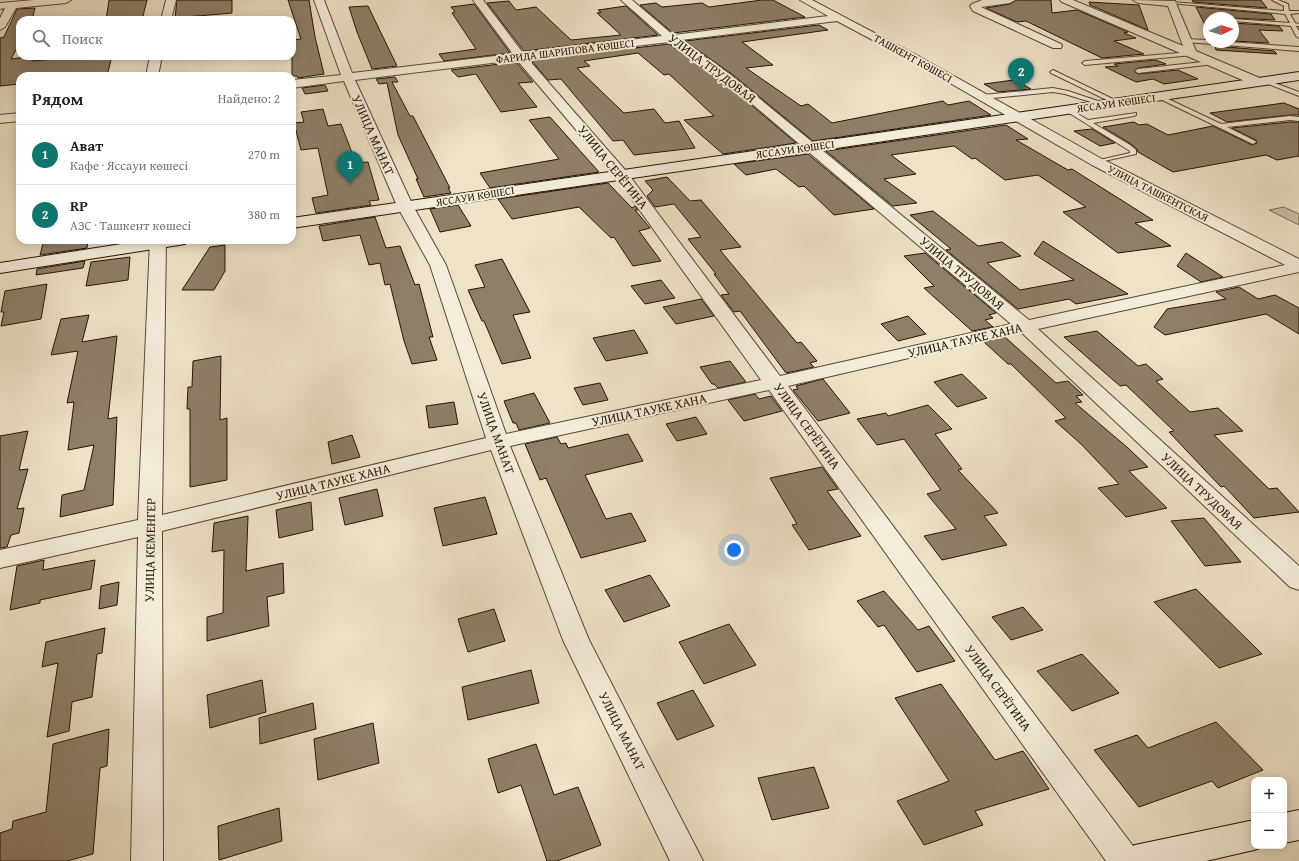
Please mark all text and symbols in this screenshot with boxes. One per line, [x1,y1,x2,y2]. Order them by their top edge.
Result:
north arrow [1203,12,1239,48]
search box [16,16,296,60]
icon: search [30,27,52,49]
text: Поиск [62,28,103,49]
street label: УЛИЦА ТРУДОВАЯ [664,29,760,108]
street label: ТАШКЕНТ КӨШЕСІ [871,30,955,86]
street label: ФАРИДА ШАРИПОВА КӨШЕСІ [495,35,635,67]
pin: 2 [1008,58,1034,91]
text: Рядом [32,86,83,111]
text: Найдено: 2 [218,89,280,108]
street label: ЯССАУИ КӨШЕСІ [1075,90,1156,117]
street label: УЛИЦА МАНАТ [347,92,399,179]
street label: УЛИЦА СЕРЁГИНА [573,121,653,213]
text: Ават [70,135,103,156]
street label: ЯССАУИ КӨШЕСІ [754,136,835,163]
text: 1 [42,145,48,164]
text: 270 m [248,145,280,164]
pin: 1 [337,151,363,184]
text: Кафе · Яссауи көшесі [70,156,188,175]
street label: УЛИЦА ТАШКЕНТСКАЯ [1105,161,1212,226]
street label: ЯССАУИ КӨШЕСІ [434,182,515,210]
text: RP [70,195,88,216]
text: 2 [42,205,48,224]
text: 380 m [248,205,280,224]
text: АЗС · Ташкент көшесі [70,216,191,235]
street label: УЛИЦА ТРУДОВАЯ [916,232,1009,314]
street label: УЛИЦА ТАУКЕ ХАНА [906,318,1024,362]
street label: УЛИЦА СЕРЁГИНА [769,379,845,473]
street label: УЛИЦА МАНАТ [472,389,520,477]
street label: УЛИЦА ТАУКЕ ХАНА [590,389,708,431]
street label: УЛИЦА ТРУДОВАЯ [1157,448,1247,534]
street label: УЛИЦА ТАУКЕ ХАНА [274,459,392,505]
street label: УЛИЦА КЕМЕНГЕР [140,498,160,602]
your location [724,540,744,560]
street label: УЛИЦА СЕРЁГИНА [960,641,1036,735]
street label: УЛИЦА МАНАТ [594,688,650,774]
map controls [1251,777,1287,849]
button: + [1251,777,1287,813]
button: − [1251,813,1287,849]

